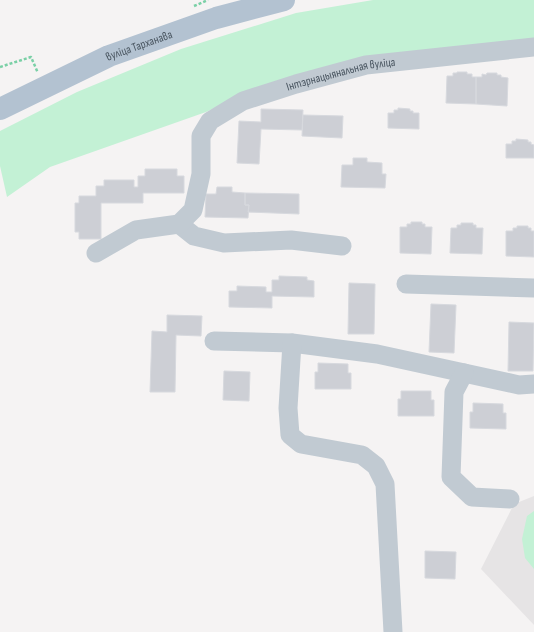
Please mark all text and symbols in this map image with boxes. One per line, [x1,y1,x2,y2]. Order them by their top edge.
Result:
street label: вуліца Тарханава [103,27,175,64]
street label: Інтэрнацыянальная вуліца [284,54,396,94]

